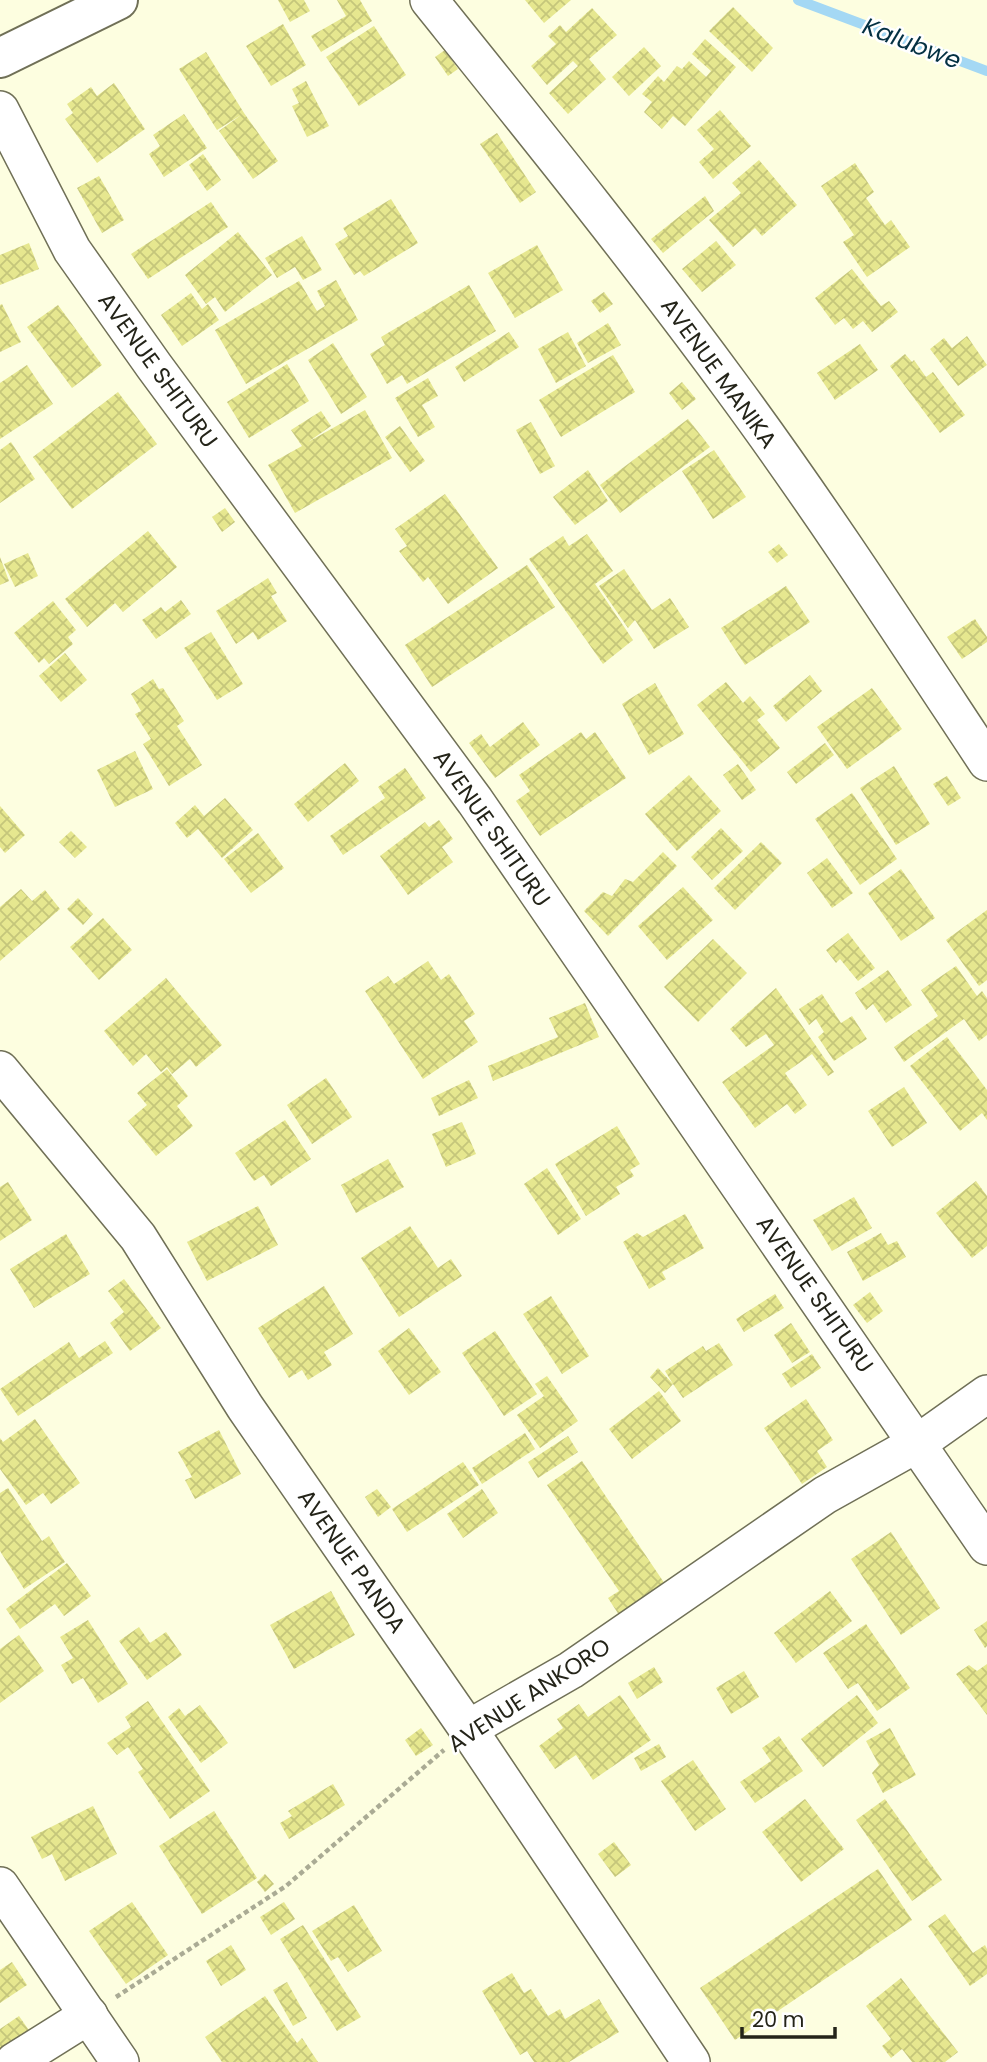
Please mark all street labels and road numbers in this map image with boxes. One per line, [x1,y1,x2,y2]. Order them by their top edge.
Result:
street label: AVENUE SHITURU [91,286,225,454]
street label: AVENUE MANIKA [653,291,785,455]
street label: AVENUE SHITURU [426,743,558,913]
street label: AVENUE SHITURU [749,1209,881,1379]
street label: AVENUE PANDA [290,1483,414,1639]
street label: AVENUE ANKORO [441,1630,617,1760]

